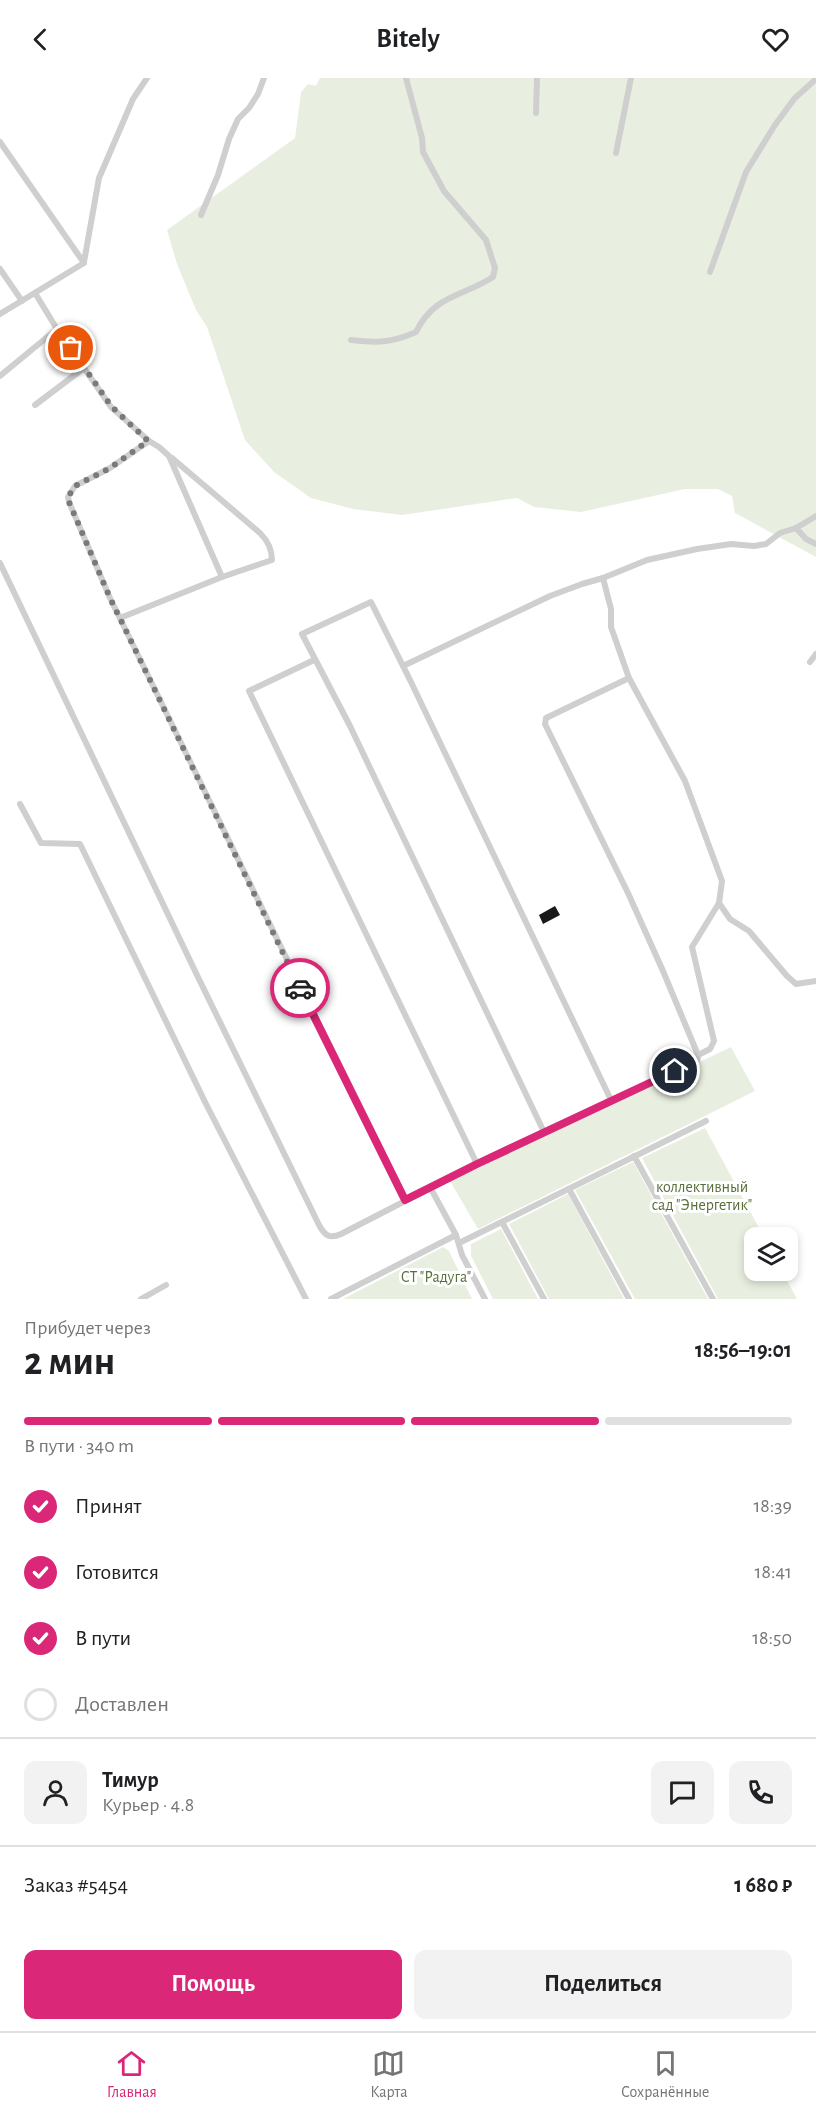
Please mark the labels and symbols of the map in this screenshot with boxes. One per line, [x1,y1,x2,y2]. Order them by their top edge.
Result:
pin [45,322,96,373]
courier [270,958,330,1018]
pin [649,1045,700,1096]
park label: коллективный сад "Энергетик" [652,1179,752,1213]
park label: СТ "Радуга" [401,1269,471,1286]

